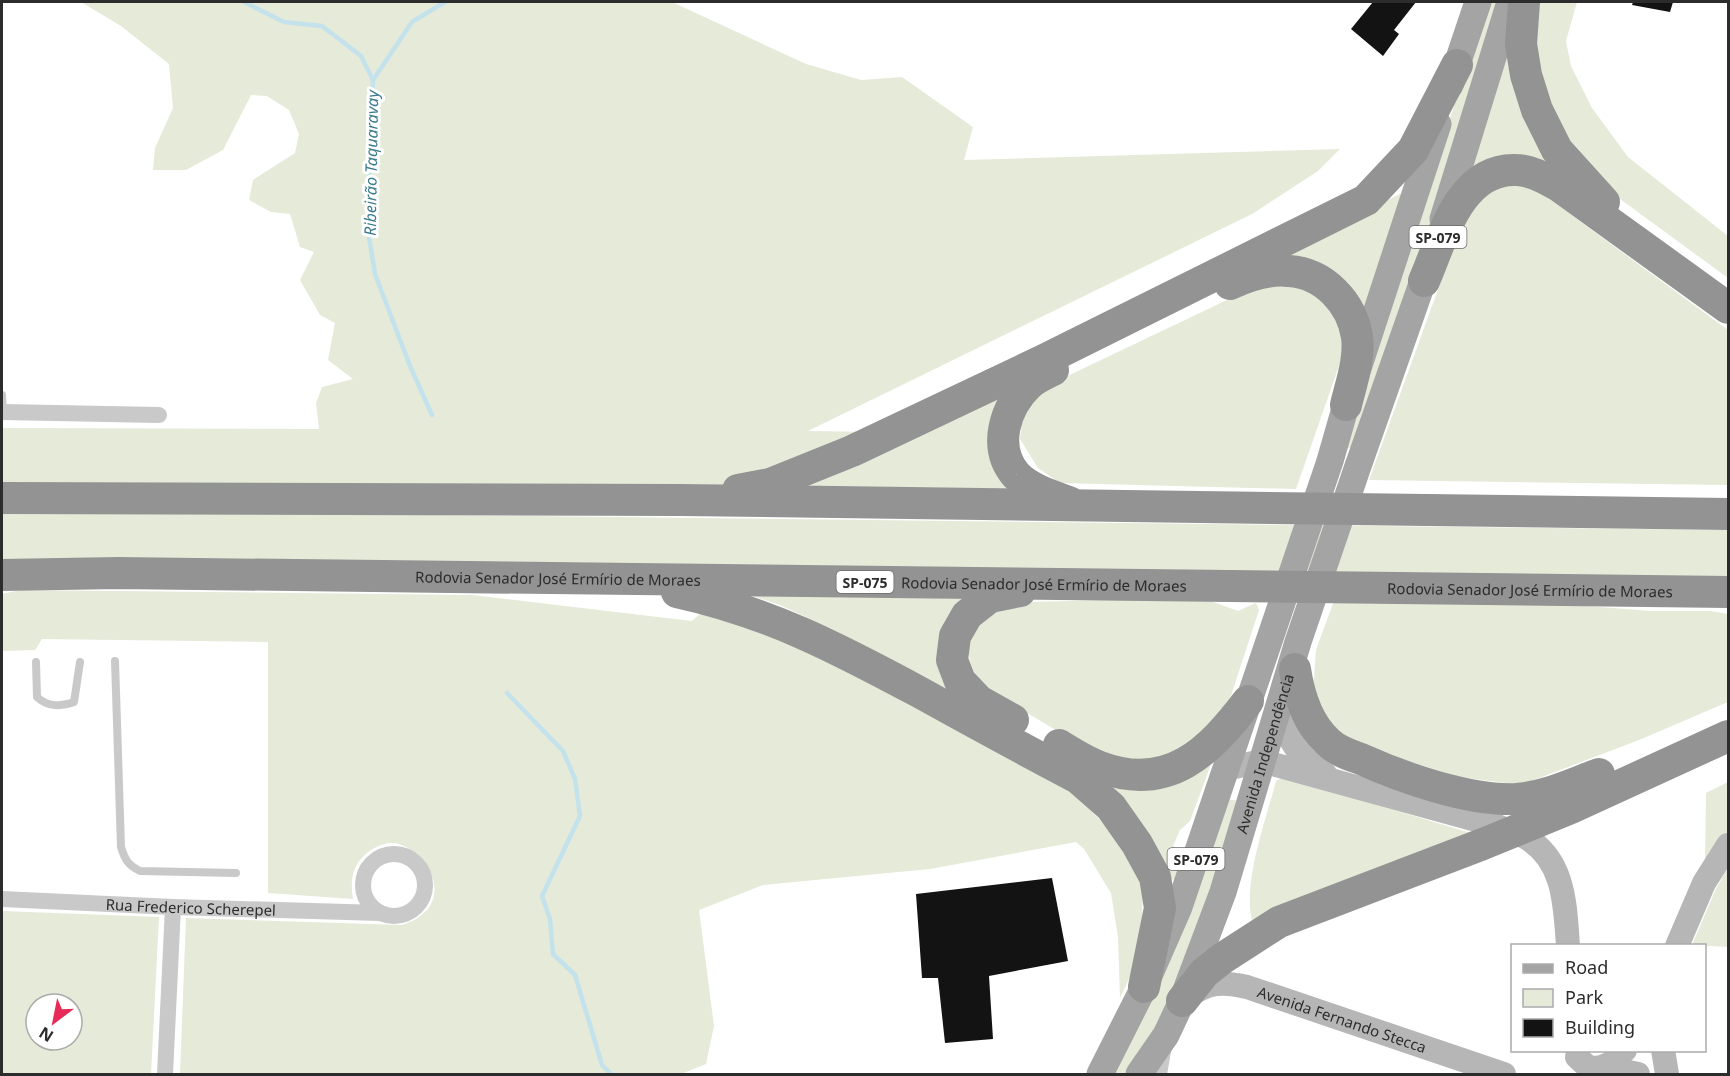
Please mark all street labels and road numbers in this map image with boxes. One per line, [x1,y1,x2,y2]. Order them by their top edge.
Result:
road number: SP-079 [1410,226,1466,248]
street label: Rodovia Senador José Ermírio de Moraes [415,567,701,590]
road number: SP-075 [836,571,894,593]
street label: Rodovia Senador José Ermírio de Moraes [901,572,1187,596]
street label: Rodovia Senador José Ermírio de Moraes [1387,578,1673,601]
street label: Avenida Independência [1231,671,1298,836]
road number: SP-079 [1168,848,1224,870]
street label: Rua Frederico Scherepel [105,894,276,920]
street label: Avenida Fernando Stecca [1255,981,1429,1057]

